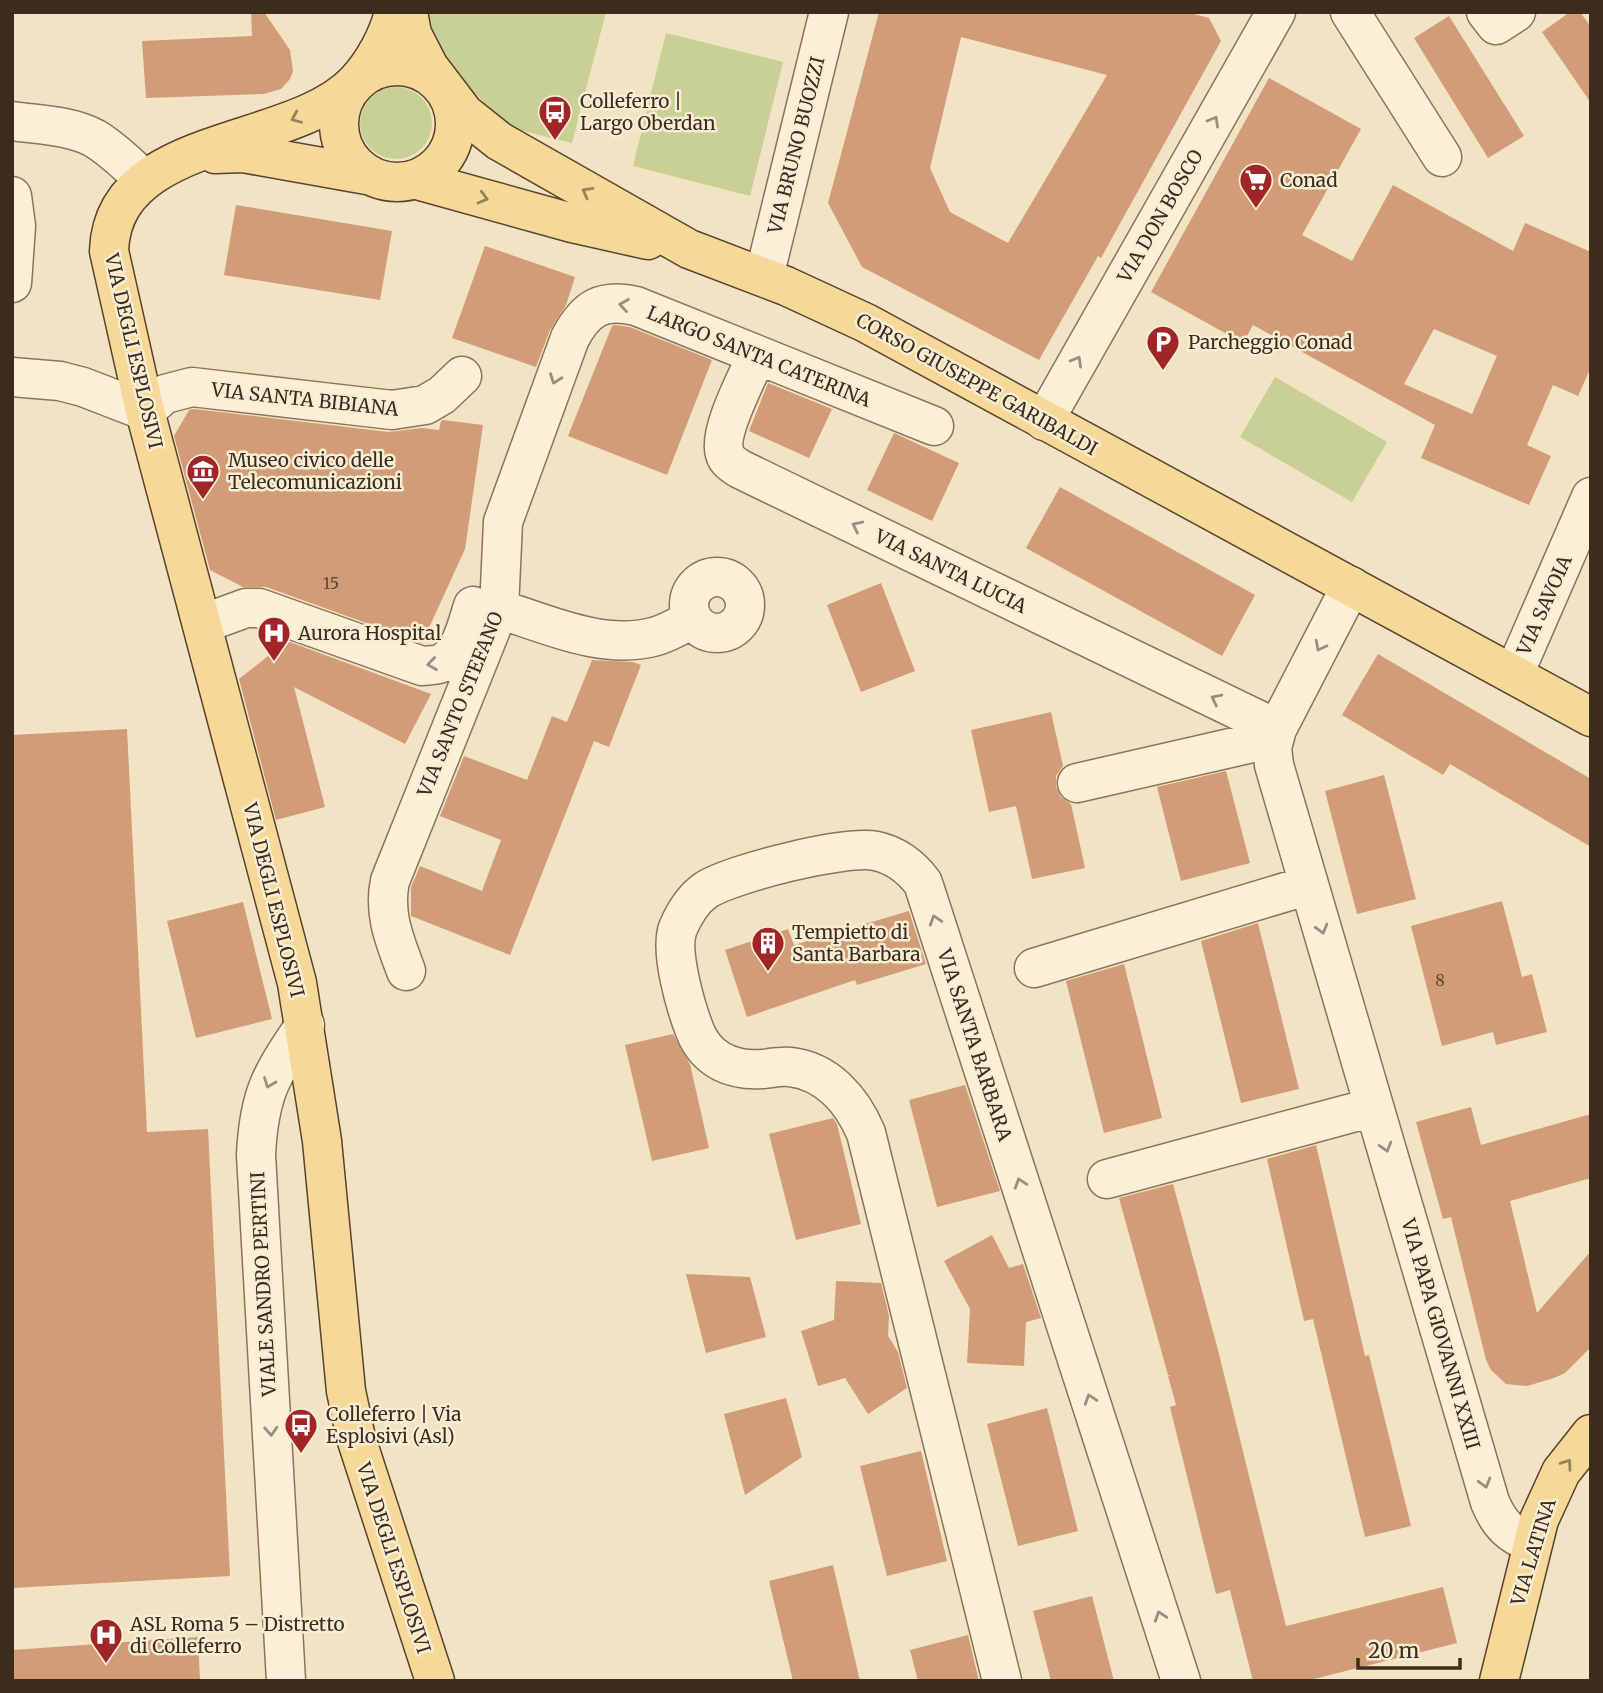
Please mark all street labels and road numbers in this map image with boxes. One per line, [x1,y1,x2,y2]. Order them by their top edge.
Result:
street label: VIA BRUNO BUOZZI [762,54,830,237]
street label: VIA DON BOSCO [1112,145,1208,288]
street label: VIA DEGLI ESPLOSIVI [100,250,168,451]
street label: LARGO SANTA CATERINA [644,300,875,412]
street label: CORSO GIUSEPPE GARIBALDI [852,308,1102,460]
street label: VIA SANTA BIBIANA [209,377,400,421]
street label: VIA SANTA LUCIA [870,523,1031,618]
street label: VIA SAVOIA [1511,551,1577,660]
street label: VIA SANTO STEFANO [412,608,508,801]
street label: VIA DEGLI ESPLOSIVI [238,799,310,1000]
street label: VIA SANTA BARBARA [932,945,1018,1145]
street label: VIALE SANDRO PERTINI [245,1171,281,1398]
street label: VIA PAPA GIOVANNI XXIII [1396,1215,1486,1452]
street label: VIA DEGLI ESPLOSIVI [351,1458,436,1657]
street label: VIA LATINA [1505,1495,1561,1609]

